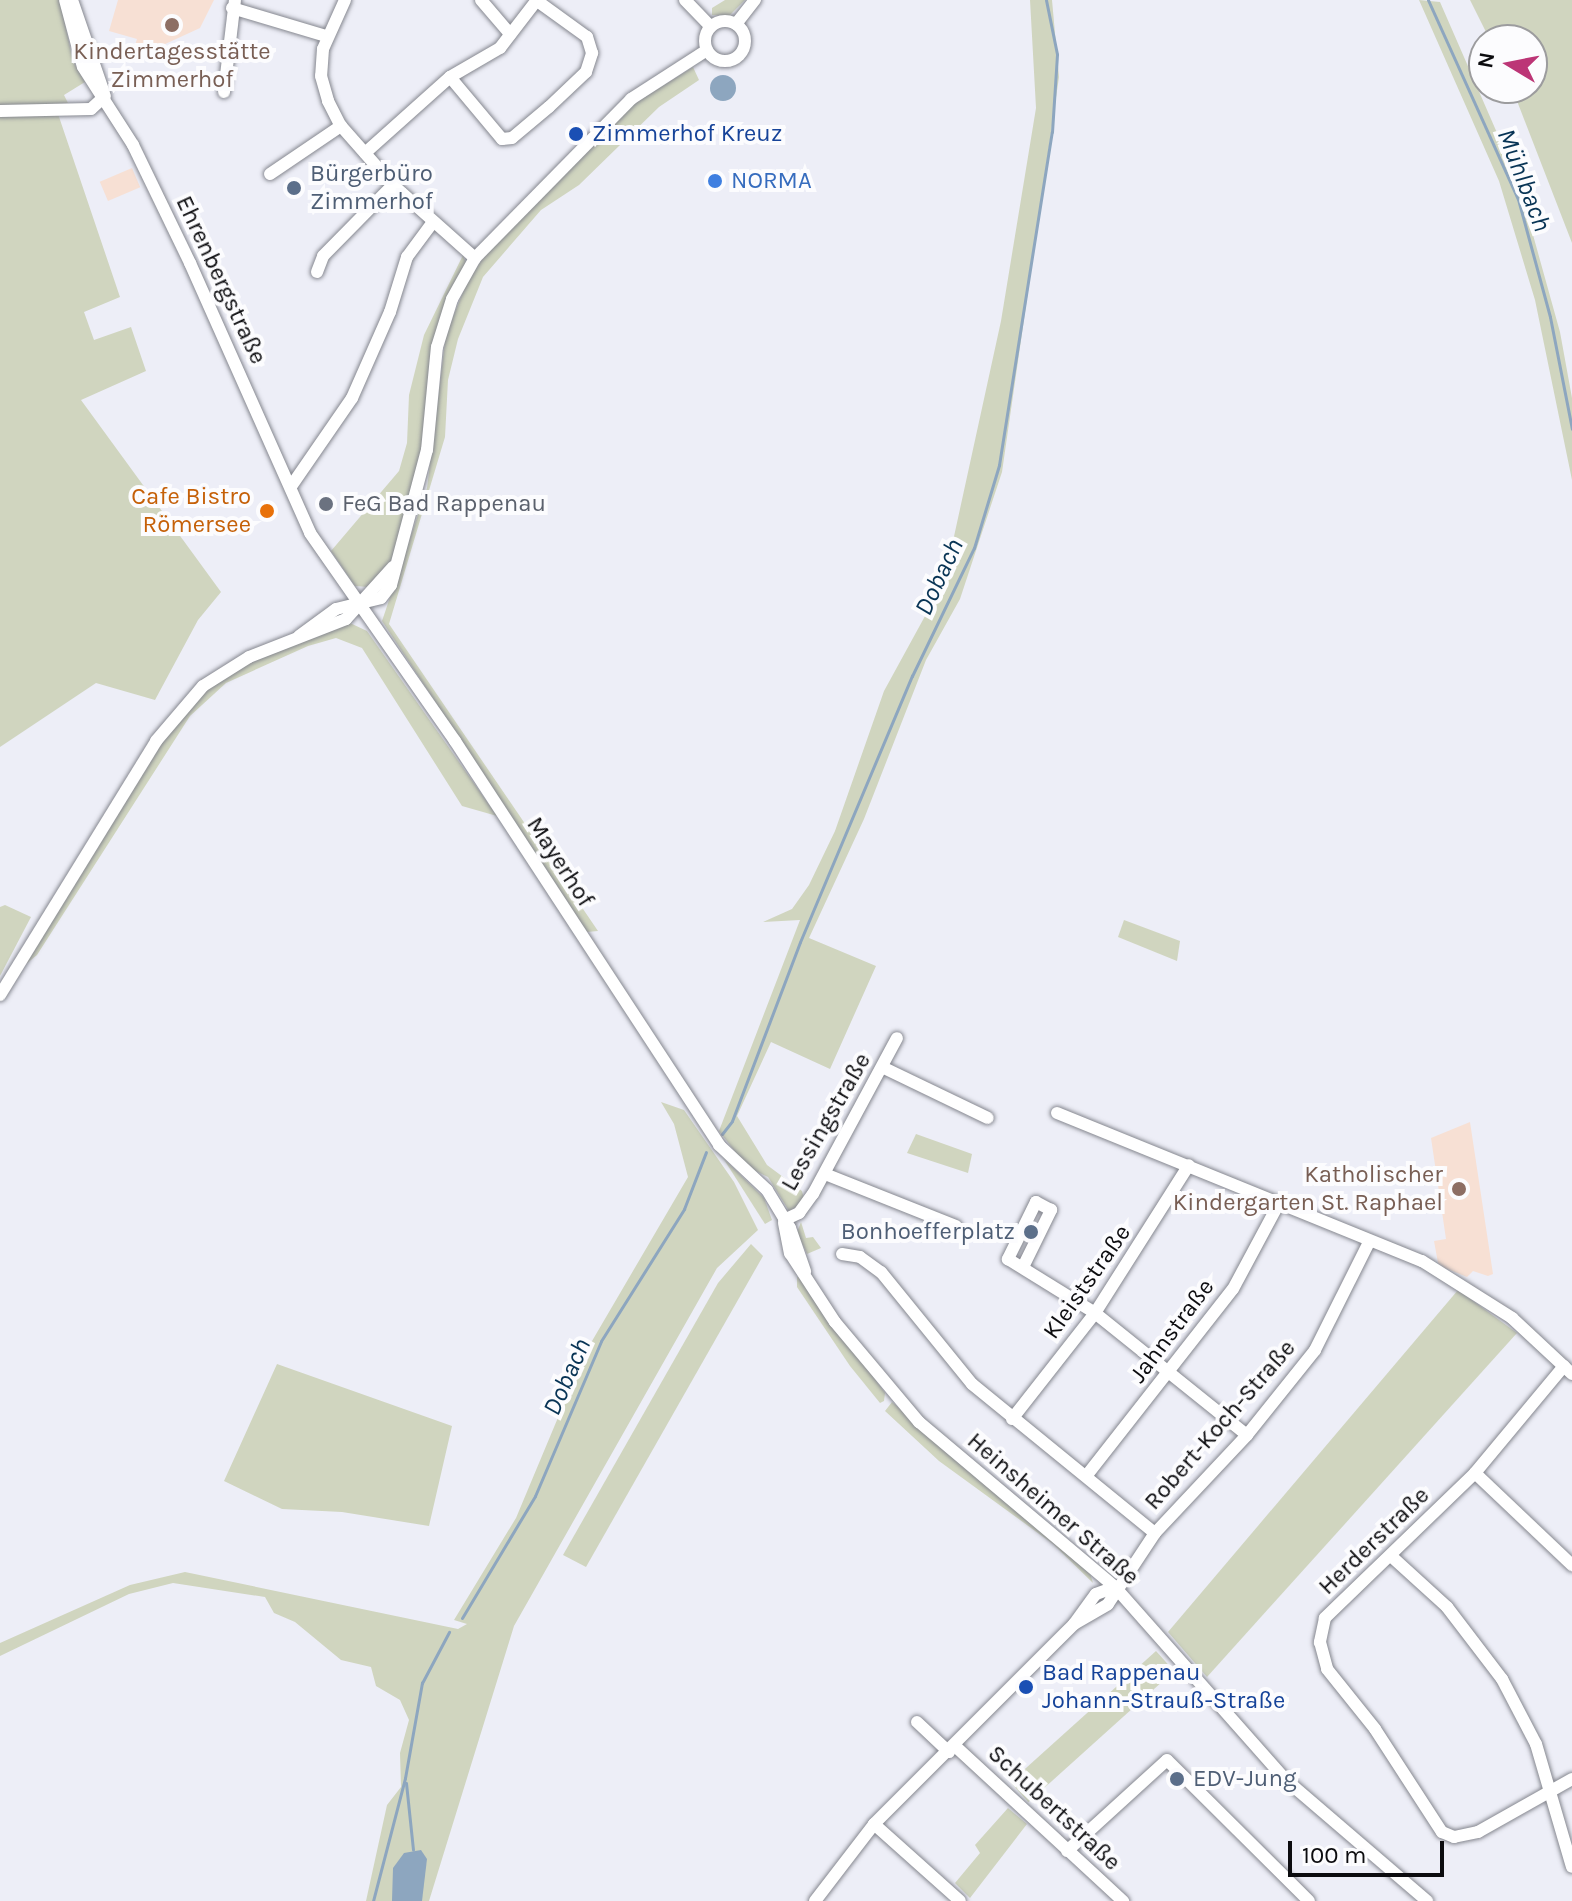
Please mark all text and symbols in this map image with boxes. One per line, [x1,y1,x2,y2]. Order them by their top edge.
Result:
marker: Kindertagesstätte Zimmerhof [163,16,181,34]
north arrow [1468,24,1548,104]
place label: Kindertagesstätte Zimmerhof [73,38,271,94]
text: N [1472,50,1501,70]
place label: Zimmerhof Kreuz [592,120,782,148]
water label: Mühlbach [1490,124,1558,236]
marker: Zimmerhof Kreuz [567,125,585,143]
place label: Bürgerbüro Zimmerhof [310,160,433,216]
place label: NORMA [731,167,812,195]
marker: NORMA [706,172,724,190]
marker: Bürgerbüro Zimmerhof [285,179,303,197]
street label: Ehrenbergstraße [169,191,273,369]
place label: Cafe Bistro Römersee [131,483,251,539]
place label: FeG Bad Rappenau [342,490,546,518]
marker: FeG Bad Rappenau [317,495,335,513]
marker: Cafe Bistro Römersee [258,502,276,520]
water label: Dobach [908,534,970,620]
street label: Mayerhof [520,812,600,912]
street label: Lessingstraße [775,1048,877,1196]
place label: Katholischer Kindergarten St. Raphael [1173,1161,1443,1217]
marker: Katholischer Kindergarten St. Raphael [1450,1180,1468,1198]
place label: Bonhoefferplatz [841,1218,1015,1246]
street label: Kleiststraße [1037,1219,1137,1345]
marker: Bonhoefferplatz [1022,1223,1040,1241]
street label: Jahnstraße [1124,1273,1220,1389]
water label: Dobach [536,1334,598,1420]
street label: Robert-Koch-Straße [1138,1334,1302,1516]
street label: Heinsheimer Straße [961,1427,1145,1591]
street label: Herderstraße [1313,1481,1435,1601]
place label: Bad Rappenau Johann-Strauß-Straße [1042,1659,1285,1715]
marker: Bad Rappenau Johann-Strauß-Straße [1017,1678,1035,1696]
street label: Schubertstraße [982,1739,1126,1877]
place label: EDV-Jung [1193,1765,1296,1793]
marker: EDV-Jung [1168,1770,1186,1788]
scale bar [1292,1825,1448,1875]
text: 100 m [1302,1841,1367,1869]

